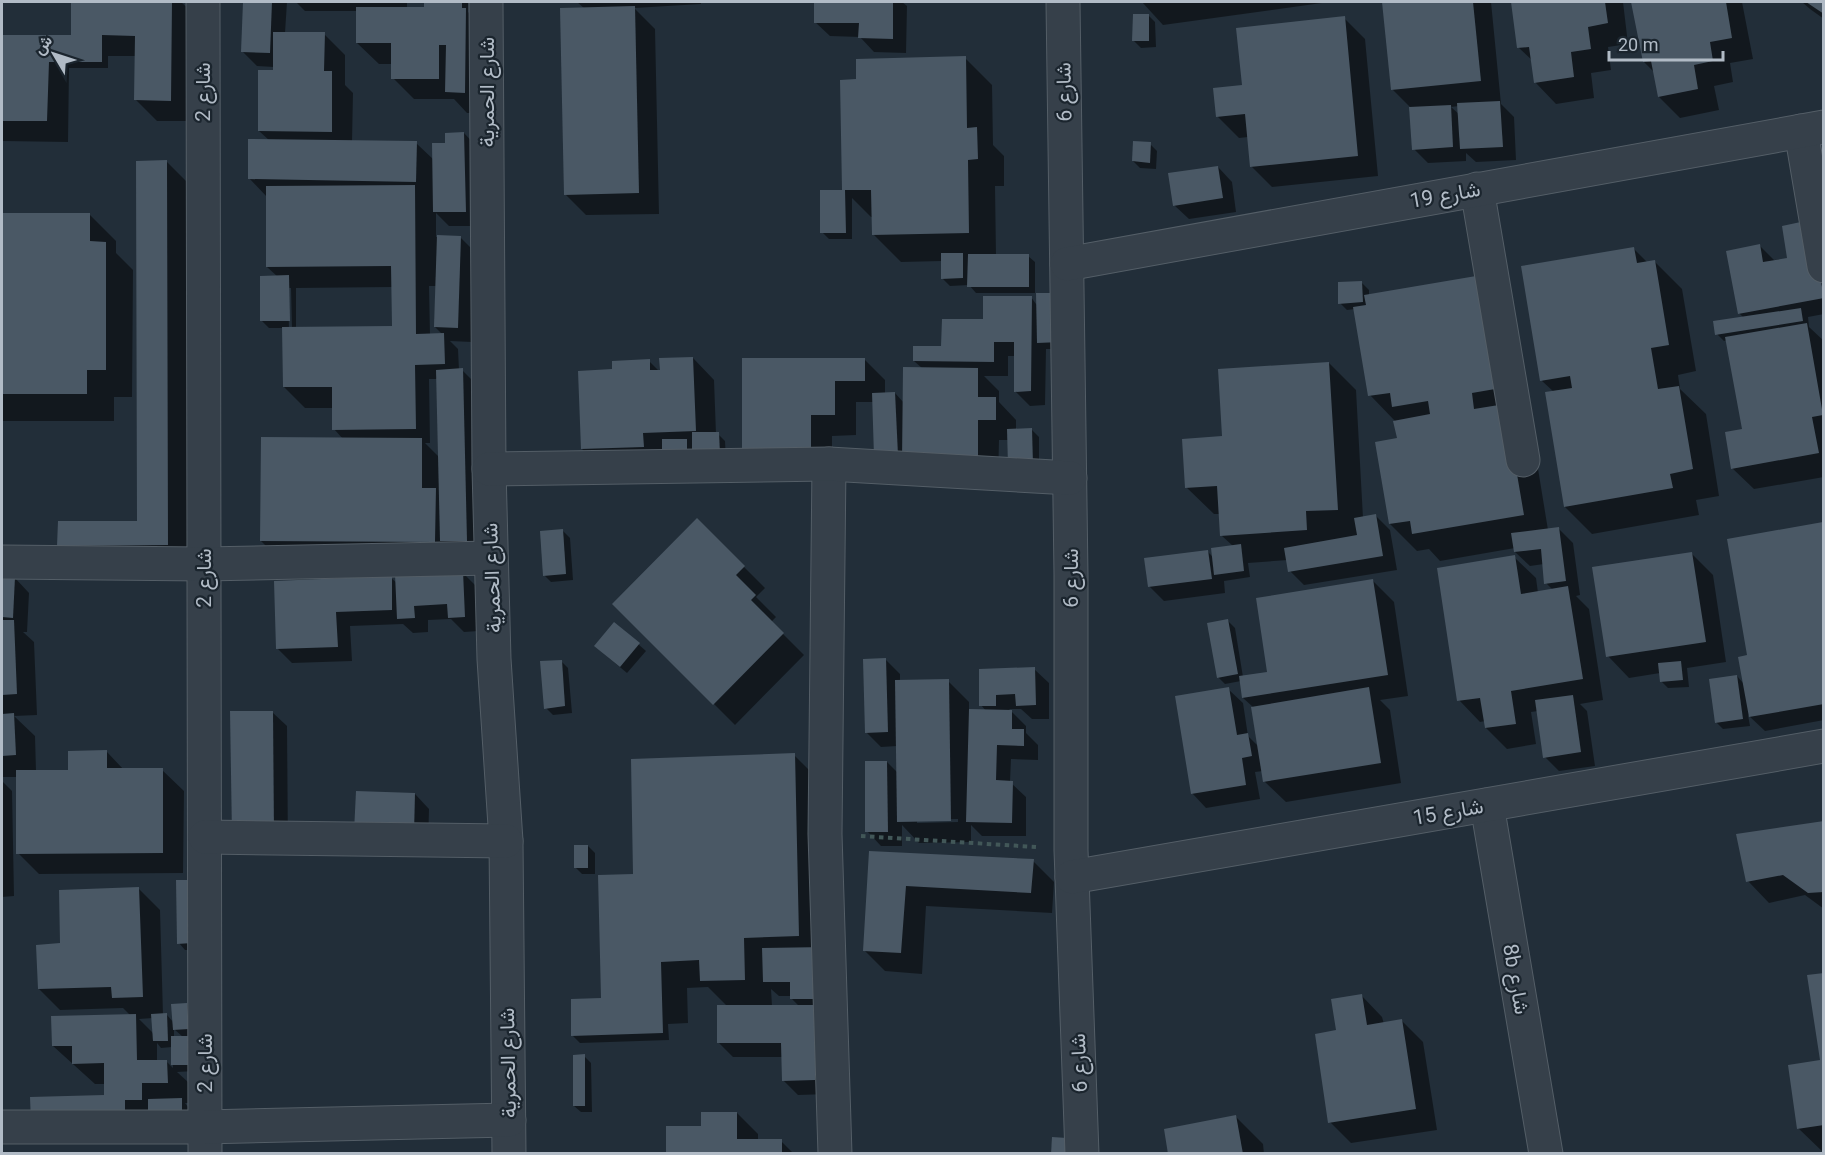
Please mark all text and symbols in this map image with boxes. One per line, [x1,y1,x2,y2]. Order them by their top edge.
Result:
north arrow [24,24,84,84]
scale bar [1609,24,1723,62]
text: ش [29,31,56,58]
text: 20 m [1618,34,1658,55]
street label: شارع الحمرية [475,37,501,147]
street label: شارع 2 [191,62,217,122]
street label: شارع 6 [1051,62,1079,122]
street label: شارع 19 [1408,177,1482,215]
street label: شارع الحمرية [478,522,508,634]
street label: شارع 2 [192,548,218,608]
street label: شارع 6 [1059,548,1085,608]
street label: شارع 15 [1411,794,1485,832]
street label: 8b شارع [1496,942,1534,1016]
street label: شارع الحمرية [495,1008,523,1118]
street label: شارع 2 [193,1033,219,1093]
street label: شارع 6 [1066,1033,1094,1093]

